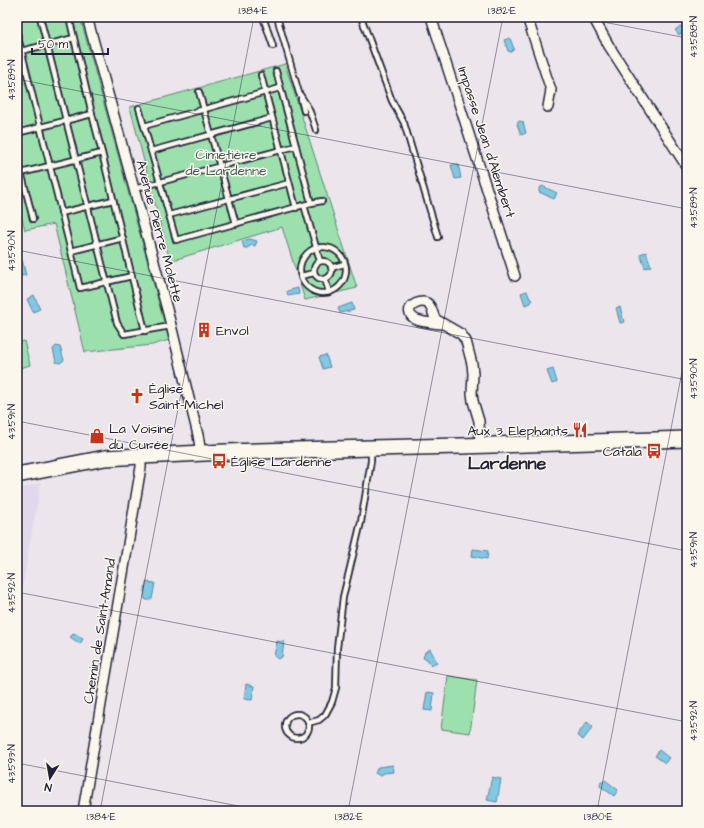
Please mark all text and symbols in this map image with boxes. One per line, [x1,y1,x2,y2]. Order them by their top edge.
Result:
text: 1.384°E [238,4,268,18]
text: 1.382°E [488,4,516,18]
text: 43.588°N [687,16,701,58]
scale bar [32,30,108,56]
text: 50 m [38,36,69,53]
text: 43.589°N [5,59,19,101]
street label: Impasse Jean d'Alembert [452,64,520,221]
park label: Cimetière de Lardenne [185,145,267,181]
street label: Avenue Pierre Molette [130,158,188,305]
text: 43.589°N [687,187,701,229]
text: 43.590°N [5,231,19,271]
building icon: Envol [195,321,213,339]
place label: Envol [216,321,249,341]
text: 43.590°N [687,359,701,399]
place label: Église Saint-Michel [149,379,224,415]
church icon: Église Saint-Michel [128,387,146,405]
text: 43.591°N [5,404,19,440]
place label: La Voisine du Curée [109,419,174,455]
place label: Aux 3 Elephants [467,421,568,441]
restaurant icon: Aux 3 Elephants [571,421,589,439]
shop icon: La Voisine du Curée [88,427,106,445]
place label: Catala [603,442,642,462]
bus stop icon: Catala [645,442,663,460]
district label: Lardenne [468,451,546,476]
bus stop icon: Église Lardenne [210,452,228,470]
place label: Église Lardenne [231,452,332,472]
text: 43.591°N [687,532,701,568]
street label: Chemin de Saint-Amand [79,557,121,705]
text: 43.592°N [5,573,19,613]
text: 43.592°N [687,701,701,741]
text: 43.593°N [5,744,19,784]
north arrow [30,758,70,798]
text: N [43,779,53,795]
text: 1.384°E [86,810,116,824]
text: 1.382°E [335,810,363,824]
text: 1.380°E [584,810,612,824]

